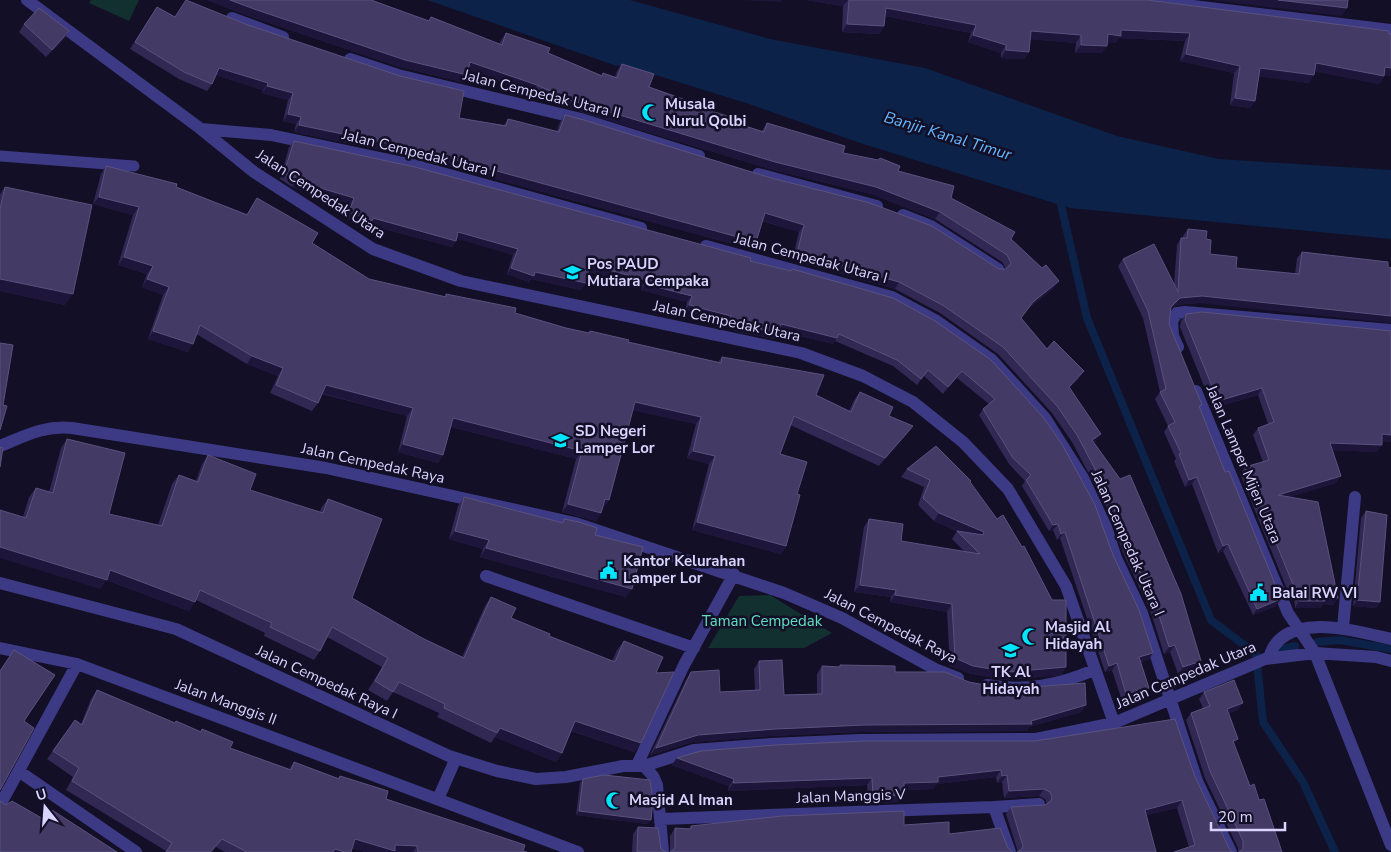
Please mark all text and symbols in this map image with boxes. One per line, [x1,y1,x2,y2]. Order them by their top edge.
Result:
street label: Jalan Cempedak Utara II [460,65,623,123]
place label: Musala Nurul Qolbi [665,94,746,131]
mosque icon: Musala Nurul Qolbi [641,103,661,123]
water label: Banjir Kanal Timur [881,106,1015,166]
street label: Jalan Cempedak Utara I [339,124,498,182]
street label: Jalan Cempedak Utara [252,144,389,243]
street label: Jalan Cempedak Utara I [731,228,890,288]
place label: Pos PAUD Mutiara Cempaka [587,254,709,291]
school or university icon: Pos PAUD Mutiara Cempaka [563,263,583,283]
street label: Jalan Cempedak Utara [651,295,802,346]
street label: Jalan Lamper Mijen Utara [1201,381,1286,546]
place label: SD Negeri Lamper Lor [575,421,655,458]
school or university icon: SD Negeri Lamper Lor [551,430,571,450]
street label: Jalan Cempedak Raya [298,438,447,488]
street label: Jalan Cempedak Utara I [1086,466,1169,619]
place label: Kantor Kelurahan Lamper Lor [623,551,745,588]
public building icon: Kantor Kelurahan Lamper Lor [599,560,619,580]
street label: Jalan Cempedak Raya [820,583,961,668]
public building icon: Balai RW VI [1248,583,1268,603]
place label: Balai RW VI [1272,583,1357,603]
park label: Taman Cempedak [702,611,823,631]
place label: Masjid Al Hidayah [1045,617,1110,654]
mosque icon: Masjid Al Hidayah [1021,626,1041,646]
street label: Jalan Cempedak Utara [1112,636,1259,714]
street label: Jalan Cempedak Raya I [252,640,401,724]
school or university icon: TK Al Hidayah [1001,641,1021,661]
place label: TK Al Hidayah [982,662,1040,699]
street label: Jalan Manggis II [172,674,280,730]
north arrow [20,782,70,832]
text: U [34,784,49,806]
street label: Jalan Manggis V [795,784,907,808]
mosque icon: Masjid Al Iman [605,790,625,810]
place label: Masjid Al Iman [629,790,733,810]
scale bar [1211,800,1285,832]
text: 20 m [1218,807,1253,827]

